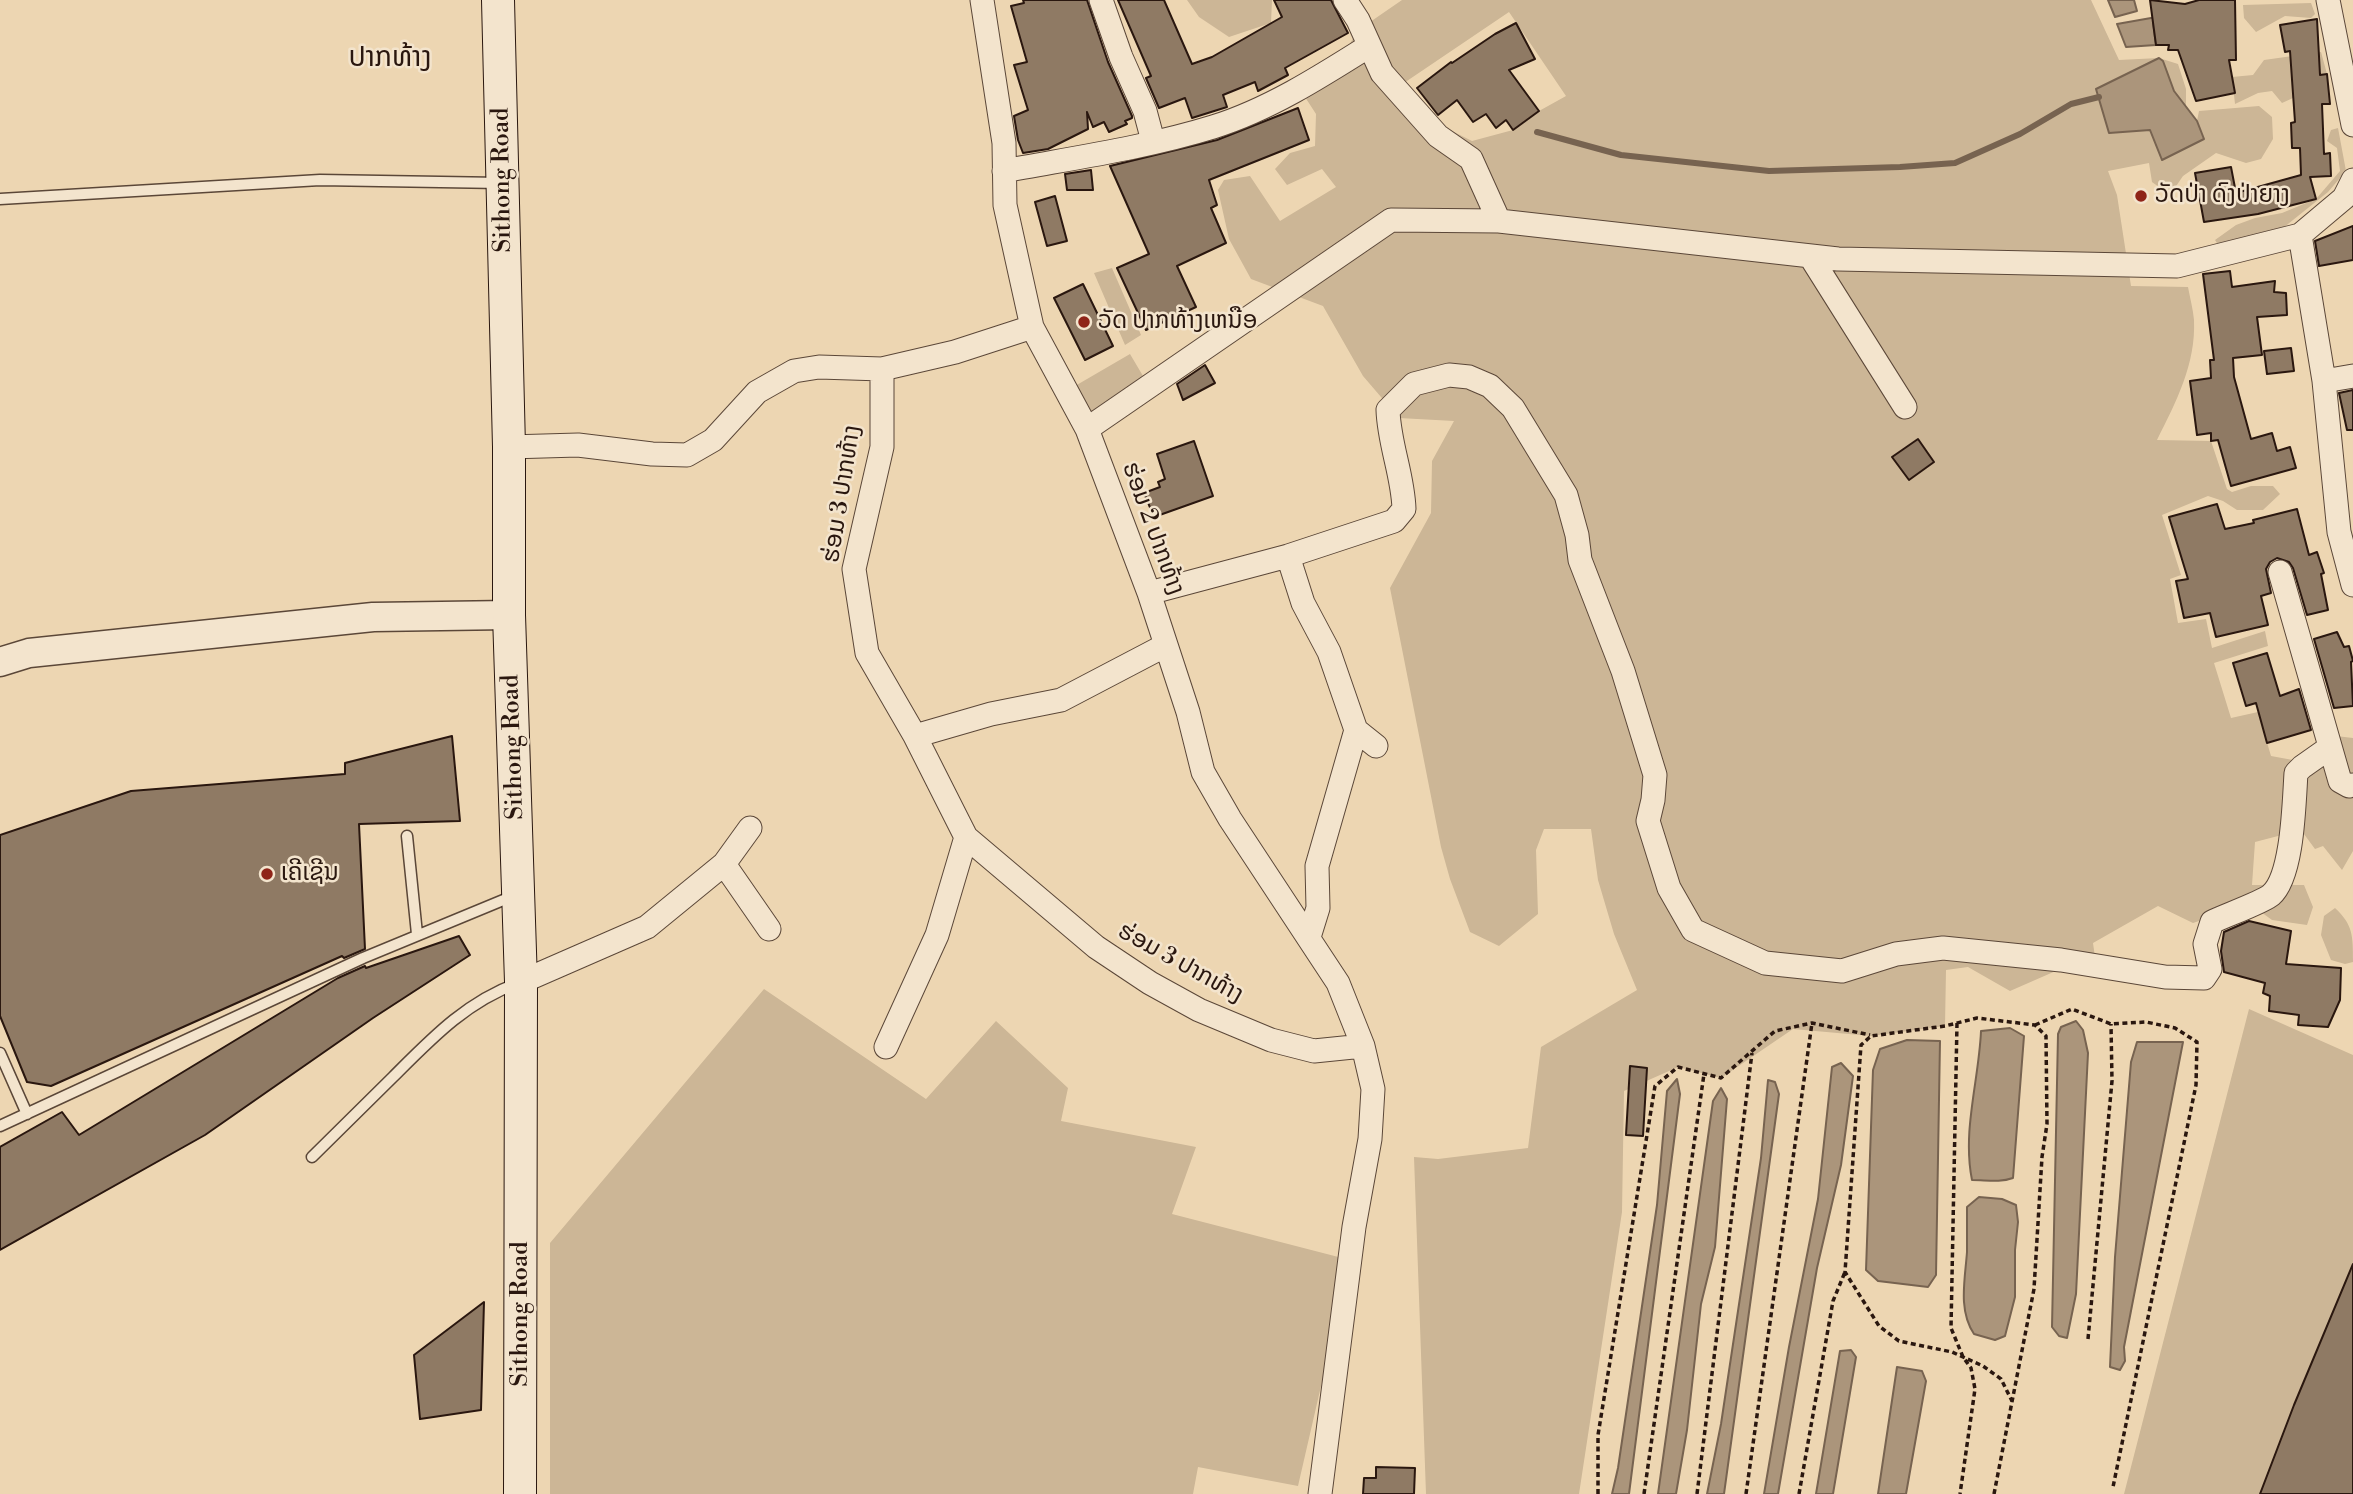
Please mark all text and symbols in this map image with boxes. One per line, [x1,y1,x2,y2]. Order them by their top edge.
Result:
district label: ປາກທ້າງ [348,42,432,76]
street label: Sithong Road [487,107,519,253]
place label: ວັດປ່າ ດົງປ່າຍາງ [2155,182,2290,210]
marker: ວັດປ່າ ດົງປ່າຍາງ [2133,188,2149,204]
place label: ວັດ ປາກທ້າງເຫນືອ [1098,308,1257,336]
marker: ວັດ ປາກທ້າງເຫນືອ [1076,314,1092,330]
street label: ຮ່ອມ 3 ປາກທ້າງ [818,423,868,565]
street label: ຮ່ອມ 2 ປາກທ້າງ [1115,459,1189,599]
street label: Sithong Road [497,674,531,820]
place label: ເຄີເຊີນ [281,860,339,888]
marker: ເຄີເຊີນ [259,866,275,882]
street label: ຮ່ອມ 3 ປາກທ້າງ [1112,918,1248,1010]
street label: Sithong Road [507,1241,535,1387]

